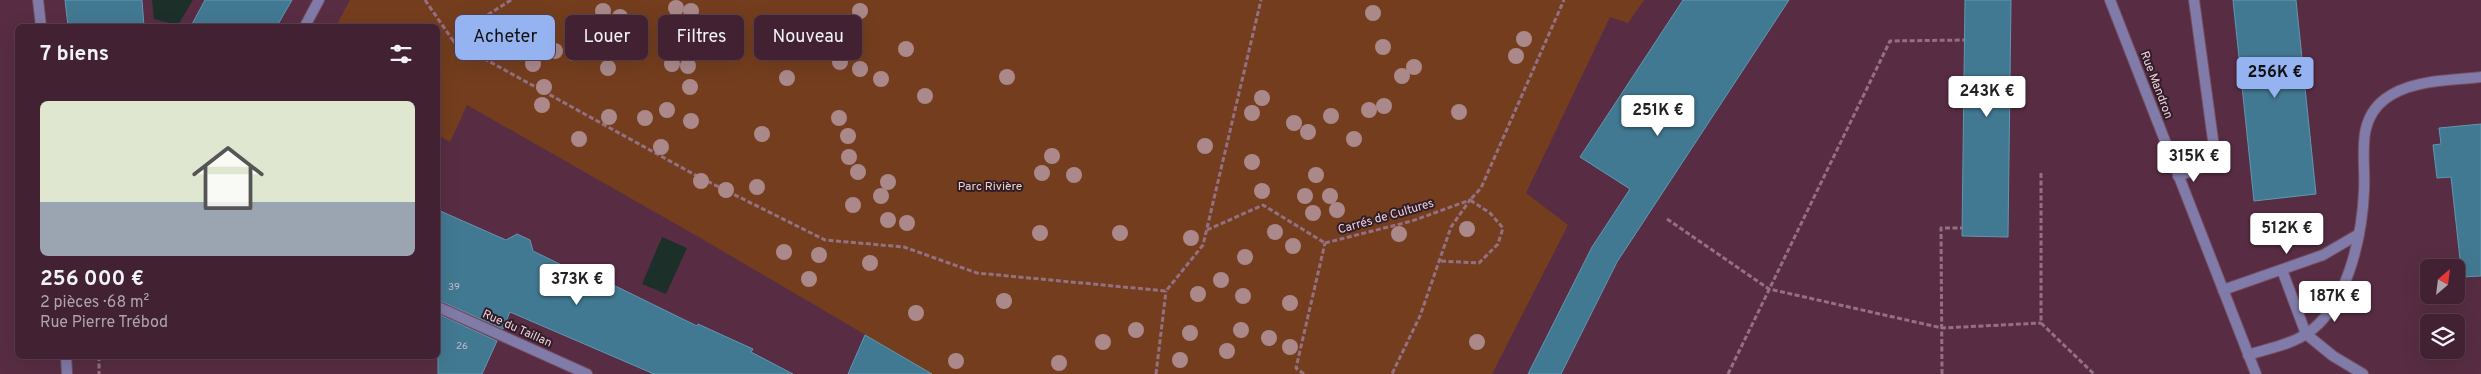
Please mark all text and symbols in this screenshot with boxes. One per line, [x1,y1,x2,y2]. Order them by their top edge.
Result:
chip: Acheter [455,15,555,60]
chip: Louer [565,15,648,60]
chip: Filtres [658,15,744,60]
chip: Nouveau [754,15,862,60]
icon: filters [387,40,415,68]
text: 7 biens [40,41,109,68]
street label: Rue Mandron [2136,49,2176,121]
pin: 256K € [2234,56,2316,99]
text: 256K € [2248,63,2302,83]
pin: 243K € [1946,76,2028,118]
text: 243K € [1959,82,2015,102]
pin: 251K € [1617,94,1699,137]
text: 251K € [1632,101,1684,121]
icon: home [183,133,273,223]
pin: 315K € [2153,140,2235,183]
text: 315K € [2168,147,2220,167]
park label: Parc Rivière [958,179,1022,195]
street label: Carrés de Cultures [1336,196,1436,238]
pin: 512K € [2246,212,2328,255]
text: 512K € [2261,219,2313,239]
north arrow [2420,259,2465,304]
map controls [2420,259,2465,359]
pin: 373K € [536,264,618,306]
text: 256 000 € [40,266,144,293]
text: 373K € [551,270,603,290]
pin: 187K € [2294,280,2376,323]
house number: 39 [448,281,460,294]
text: 187K € [2310,287,2360,307]
text: 2 pièces · 68 m² [40,293,149,313]
street label: Rue du Taillan [480,306,554,352]
text: Rue Pierre Trébod [40,313,168,333]
button: layers [2420,314,2465,359]
house number: 26 [456,340,468,353]

